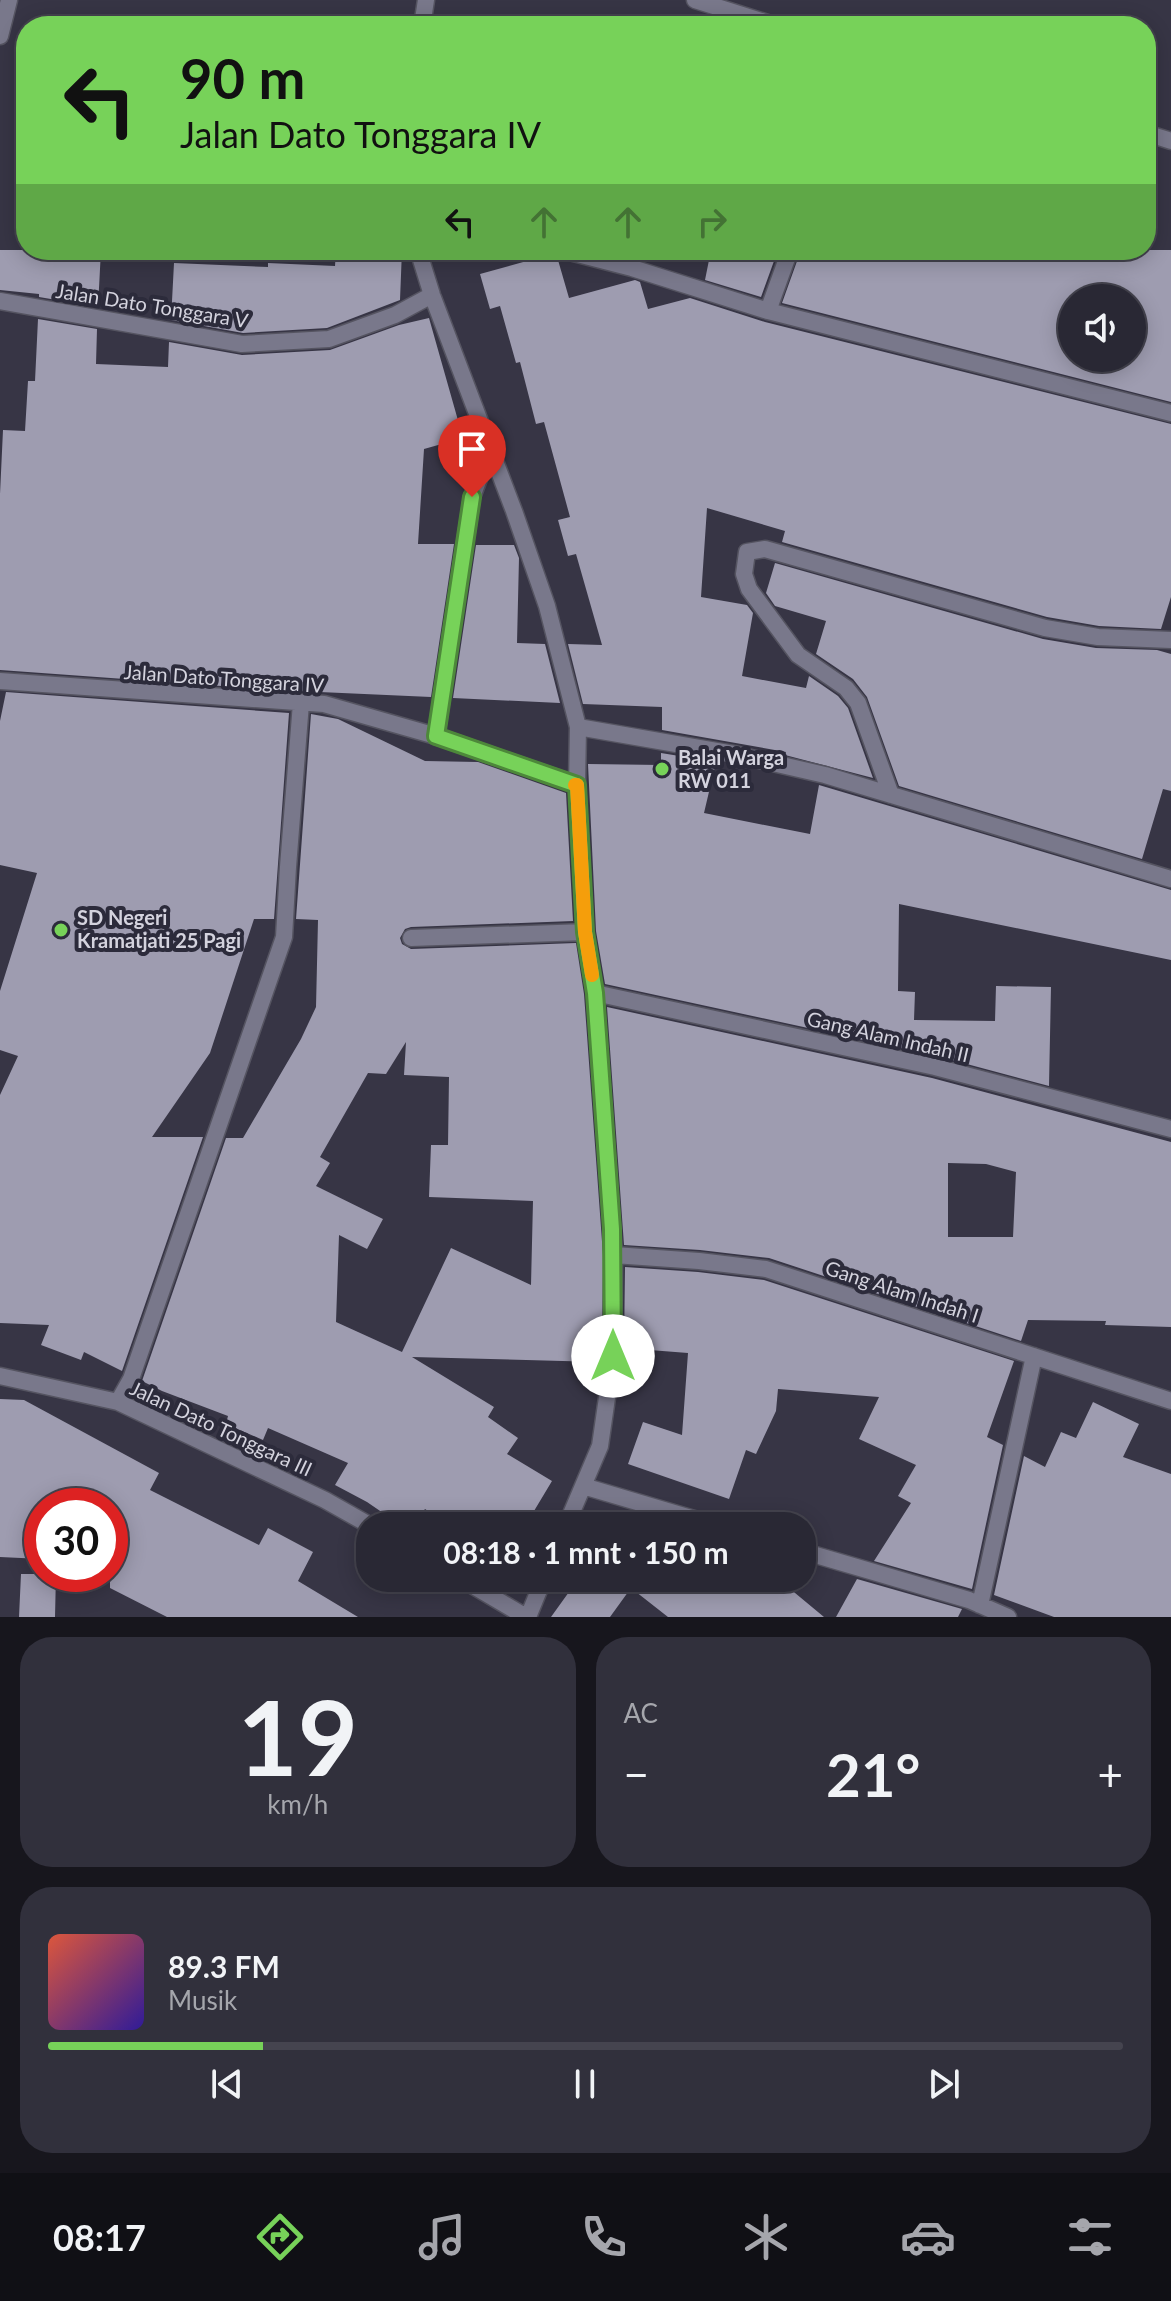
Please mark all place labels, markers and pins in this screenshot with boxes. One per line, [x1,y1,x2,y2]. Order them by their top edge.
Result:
pin [438,415,506,497]
place label: Balai Warga RW 011 [678,745,784,792]
marker: Balai Warga RW 011 [653,760,671,778]
place label: SD Negeri Kramatjati 25 Pagi [77,905,241,952]
marker: SD Negeri Kramatjati 25 Pagi [52,921,70,939]

